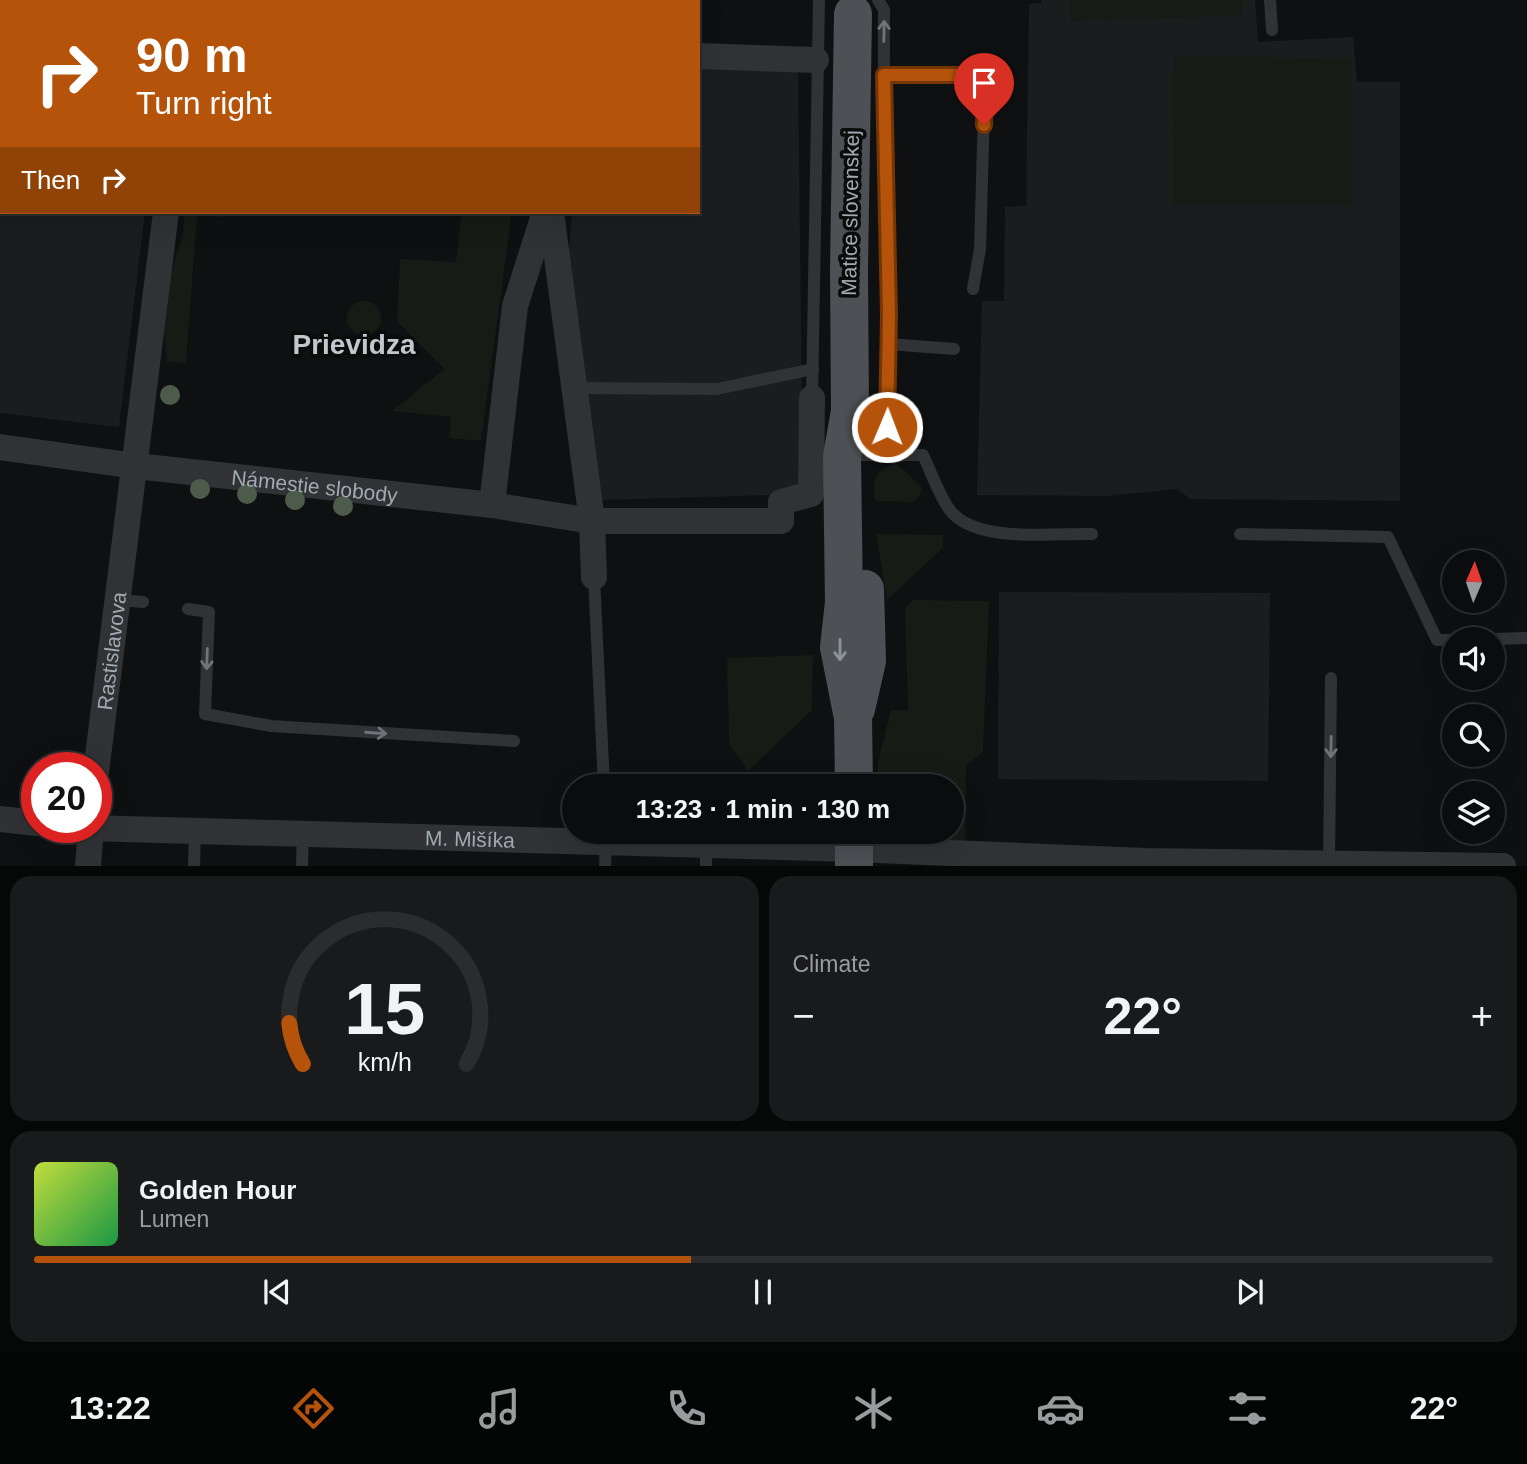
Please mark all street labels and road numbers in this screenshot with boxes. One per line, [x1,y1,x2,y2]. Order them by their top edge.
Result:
street label: Matice slovenskej [837,130,863,296]
street label: Námestie slobody [230,465,399,506]
street label: Rastislavova [92,590,130,711]
street label: M. Mišíka [425,826,515,851]

